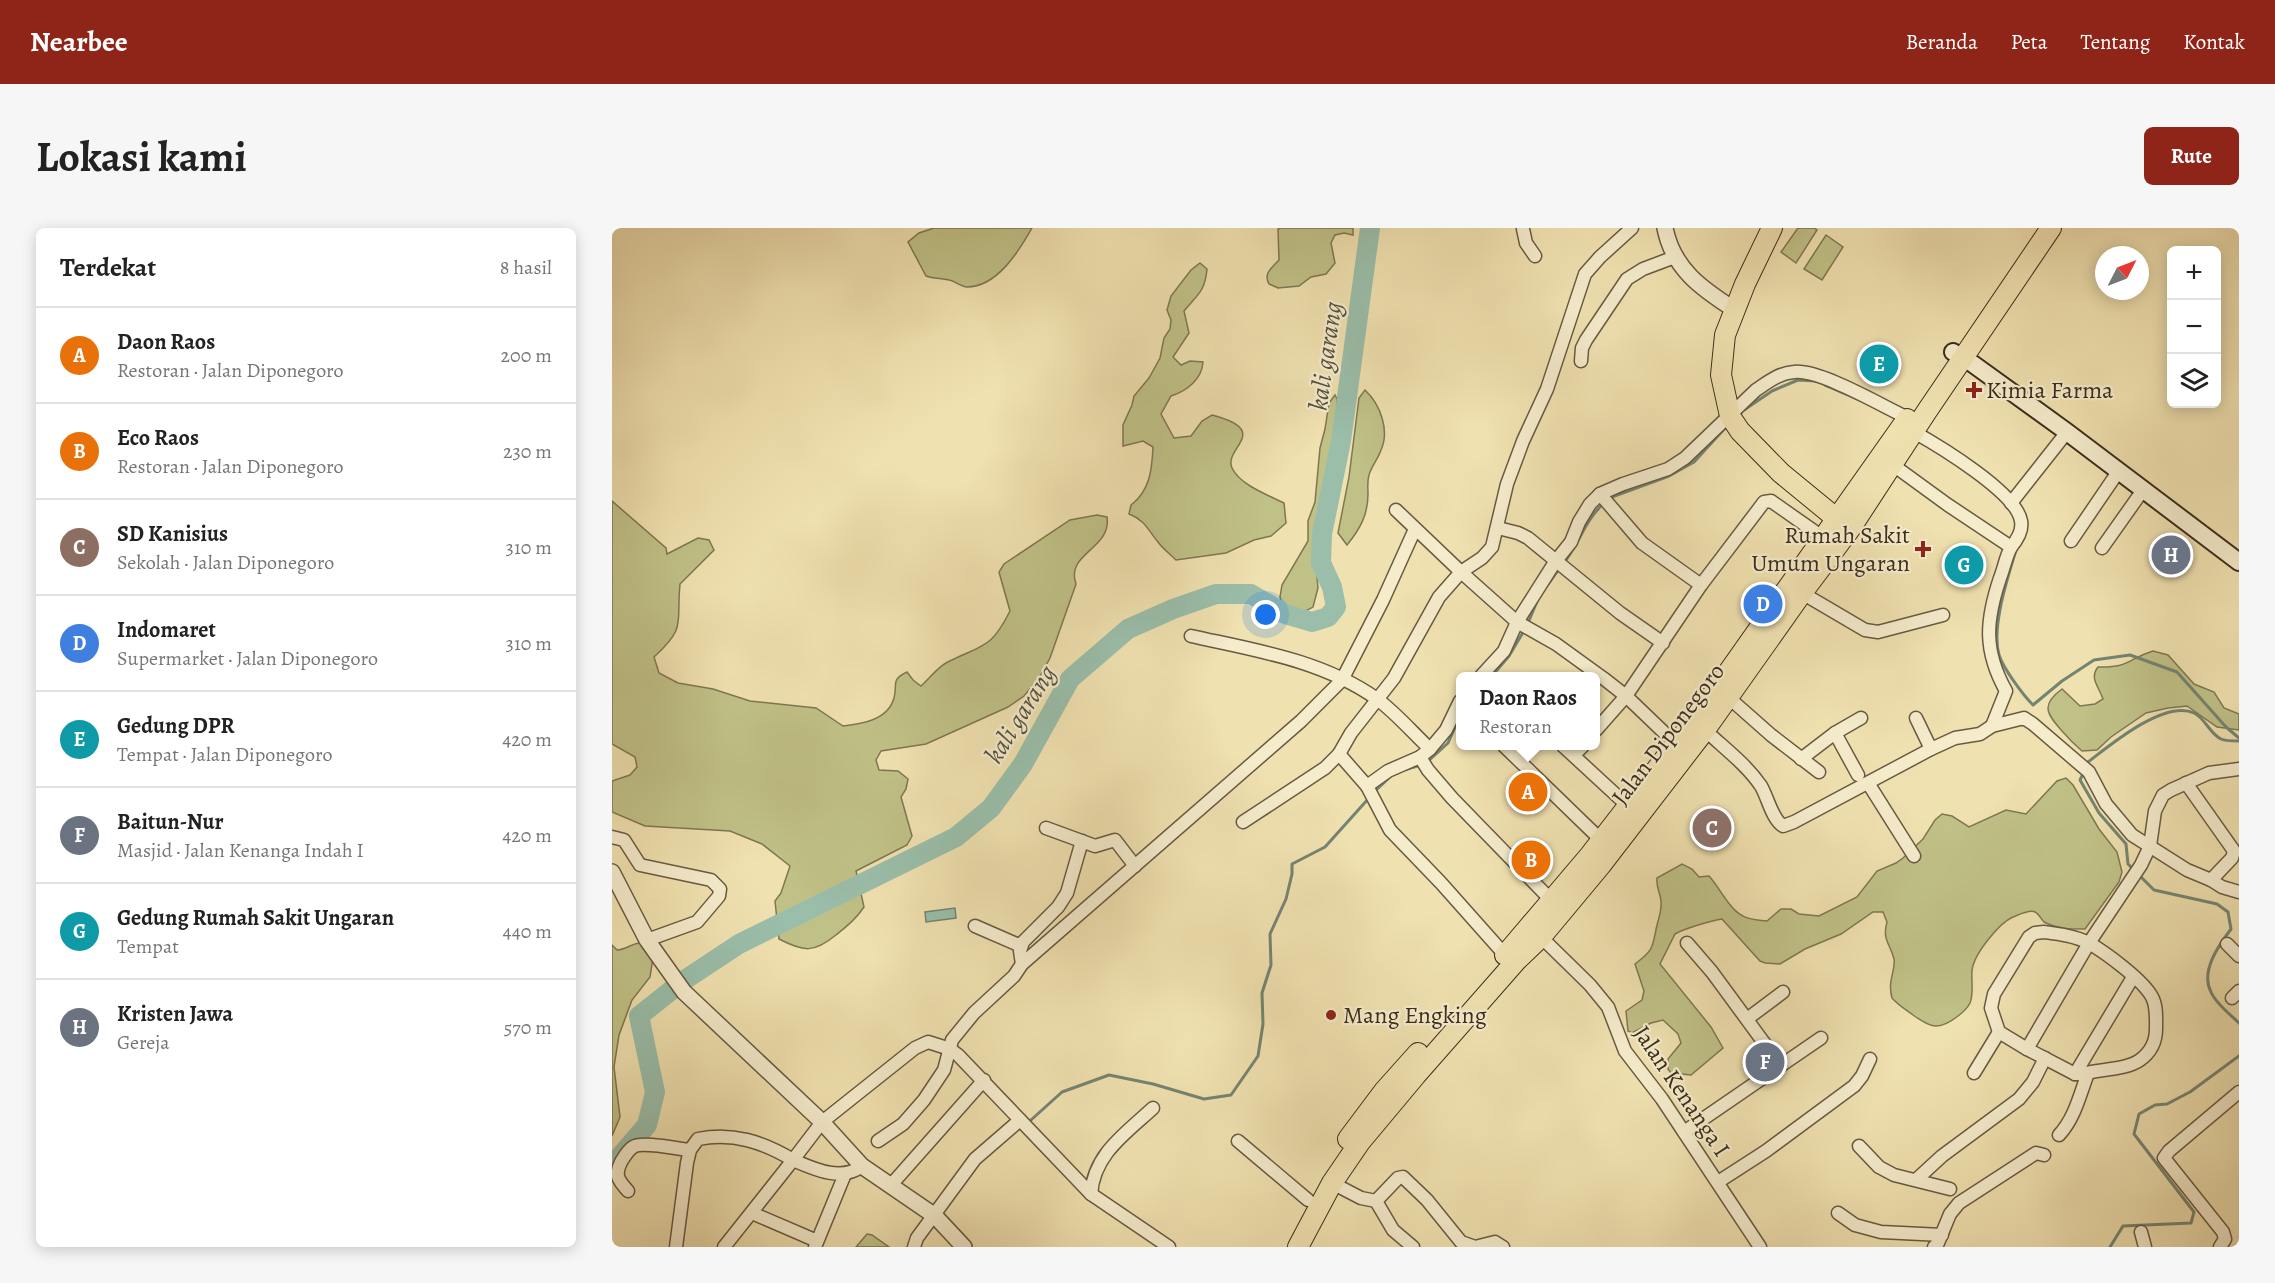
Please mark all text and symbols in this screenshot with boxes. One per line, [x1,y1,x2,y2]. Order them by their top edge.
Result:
text: Nearbee [30,23,128,61]
text: Beranda [1906,28,1978,56]
text: Peta [2011,28,2047,56]
text: Tentang [2080,28,2150,56]
text: Kontak [2183,28,2245,56]
button: Rute [2144,127,2239,185]
text: Lokasi kami [36,128,247,185]
north arrow [2095,246,2149,300]
map controls [2167,246,2221,408]
button: + [2167,246,2221,300]
text: Terdekat [60,250,156,285]
text: 8 hasil [500,254,552,281]
water label: kali garang [1301,299,1351,413]
button: − [2167,300,2221,354]
text: Daon Raos [117,327,215,357]
text: A [73,342,86,369]
text: 200 m [501,342,552,369]
pin: E [1860,342,1898,386]
button: layers [2167,354,2221,408]
text: Restoran · Jalan Diponegoro [117,357,344,384]
place label: Kimia Farma [1986,374,2114,406]
marker: Kimia Farma [1967,383,1981,397]
text: Eco Raos [117,423,199,453]
text: B [73,438,86,465]
text: 230 m [503,438,552,465]
text: Restoran · Jalan Diponegoro [117,453,344,480]
text: SD Kanisius [117,519,228,549]
place label: Rumah Sakit Umum Ungaran [1751,519,1910,579]
pin: H [2152,532,2190,578]
text: C [73,534,86,561]
text: 310 m [506,534,552,561]
marker: Rumah Sakit Umum Ungaran [1914,540,1932,558]
pin: G [1944,542,1984,588]
text: Sekolah · Jalan Diponegoro [117,549,334,576]
pin: D [1744,582,1782,626]
your location [1251,600,1280,629]
text: Indomaret [117,615,216,645]
text: D [73,630,86,657]
text: 310 m [506,630,552,657]
text: Supermarket · Jalan Diponegoro [117,645,378,672]
street label: Jalan Diponegoro [1604,656,1732,812]
water label: kali garang [977,658,1065,770]
popup [1456,672,1600,750]
text: Daon Raos [1479,683,1577,713]
text: Gedung DPR [117,711,235,741]
text: Restoran [1479,713,1552,740]
text: E [74,726,85,753]
text: 420 m [502,726,552,753]
text: Tempat · Jalan Diponegoro [117,741,332,768]
pin: A [1508,770,1548,814]
pin: C [1692,806,1732,850]
text: Baitun-Nur [117,807,224,837]
text: F [74,822,85,849]
text: 420 m [502,822,552,849]
text: Masjid · Jalan Kenanga Indah I [117,837,364,864]
pin: B [1512,838,1550,882]
text: Gedung Rumah Sakit Ungaran [117,903,394,933]
text: G [73,918,86,945]
text: 440 m [503,918,552,945]
text: Tempat [117,933,179,960]
text: Kristen Jawa [117,999,233,1029]
place label: Mang Engking [1343,999,1487,1031]
marker: Mang Engking [1324,1008,1338,1022]
text: H [72,1014,87,1041]
text: 570 m [504,1014,552,1041]
street label: Jalan Kenanga I [1626,1019,1738,1163]
text: Gereja [117,1029,170,1056]
pin: F [1746,1040,1784,1084]

